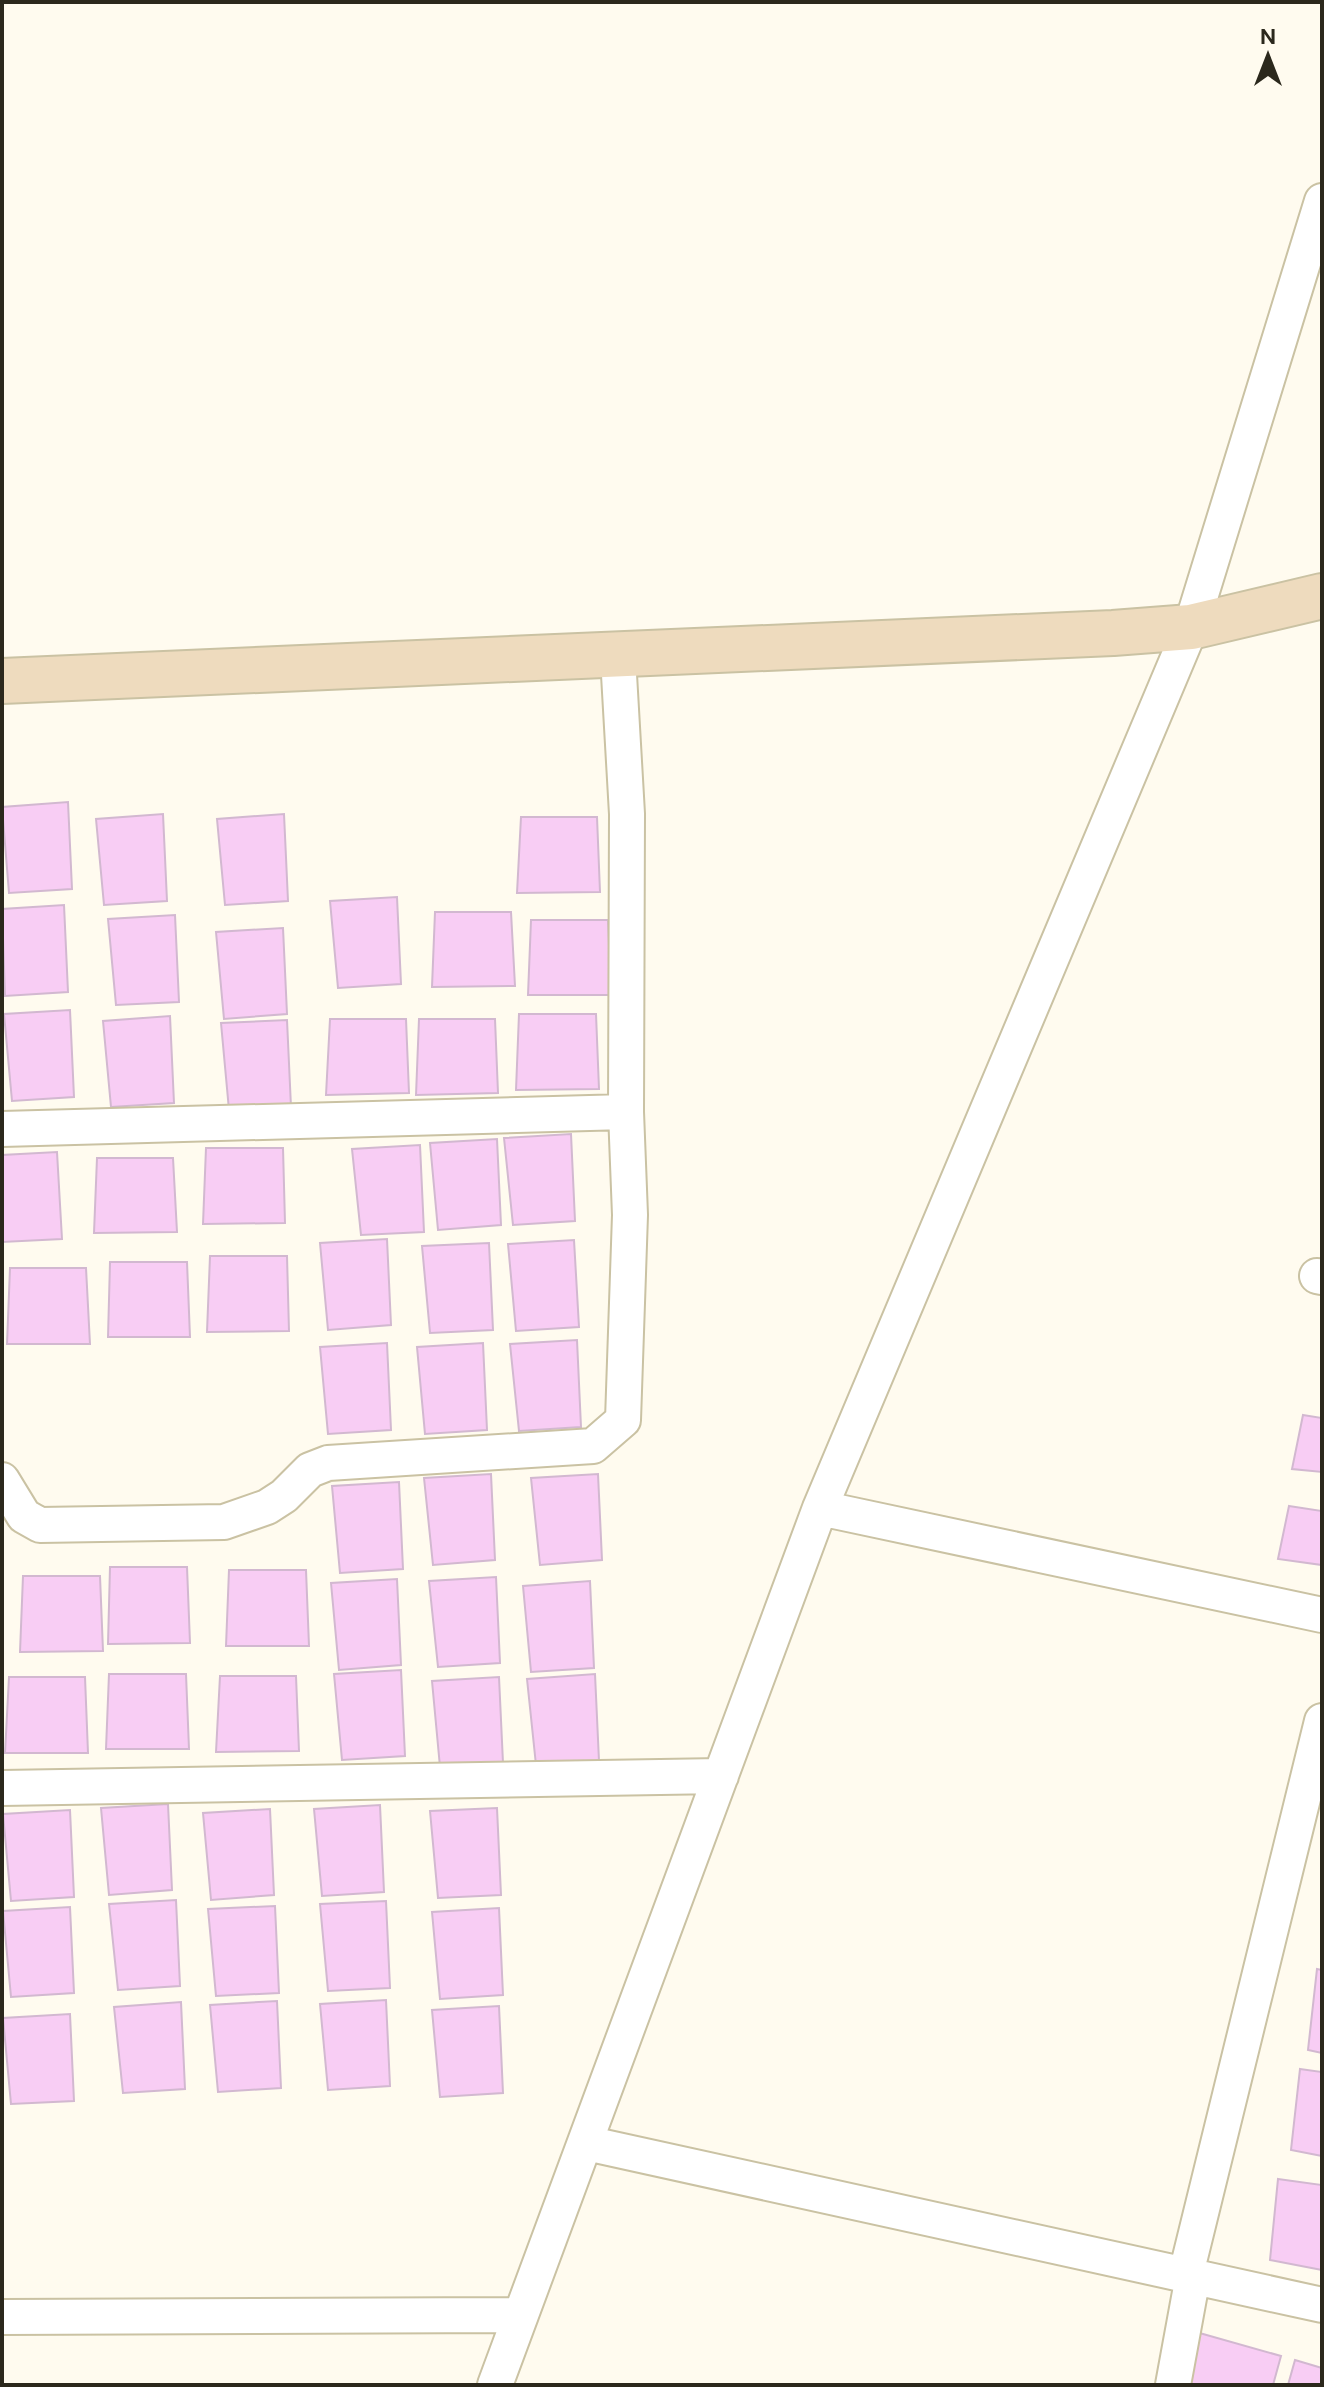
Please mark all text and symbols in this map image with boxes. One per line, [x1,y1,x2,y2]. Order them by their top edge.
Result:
north arrow [1228,16,1308,96]
text: N [1260,22,1276,51]

